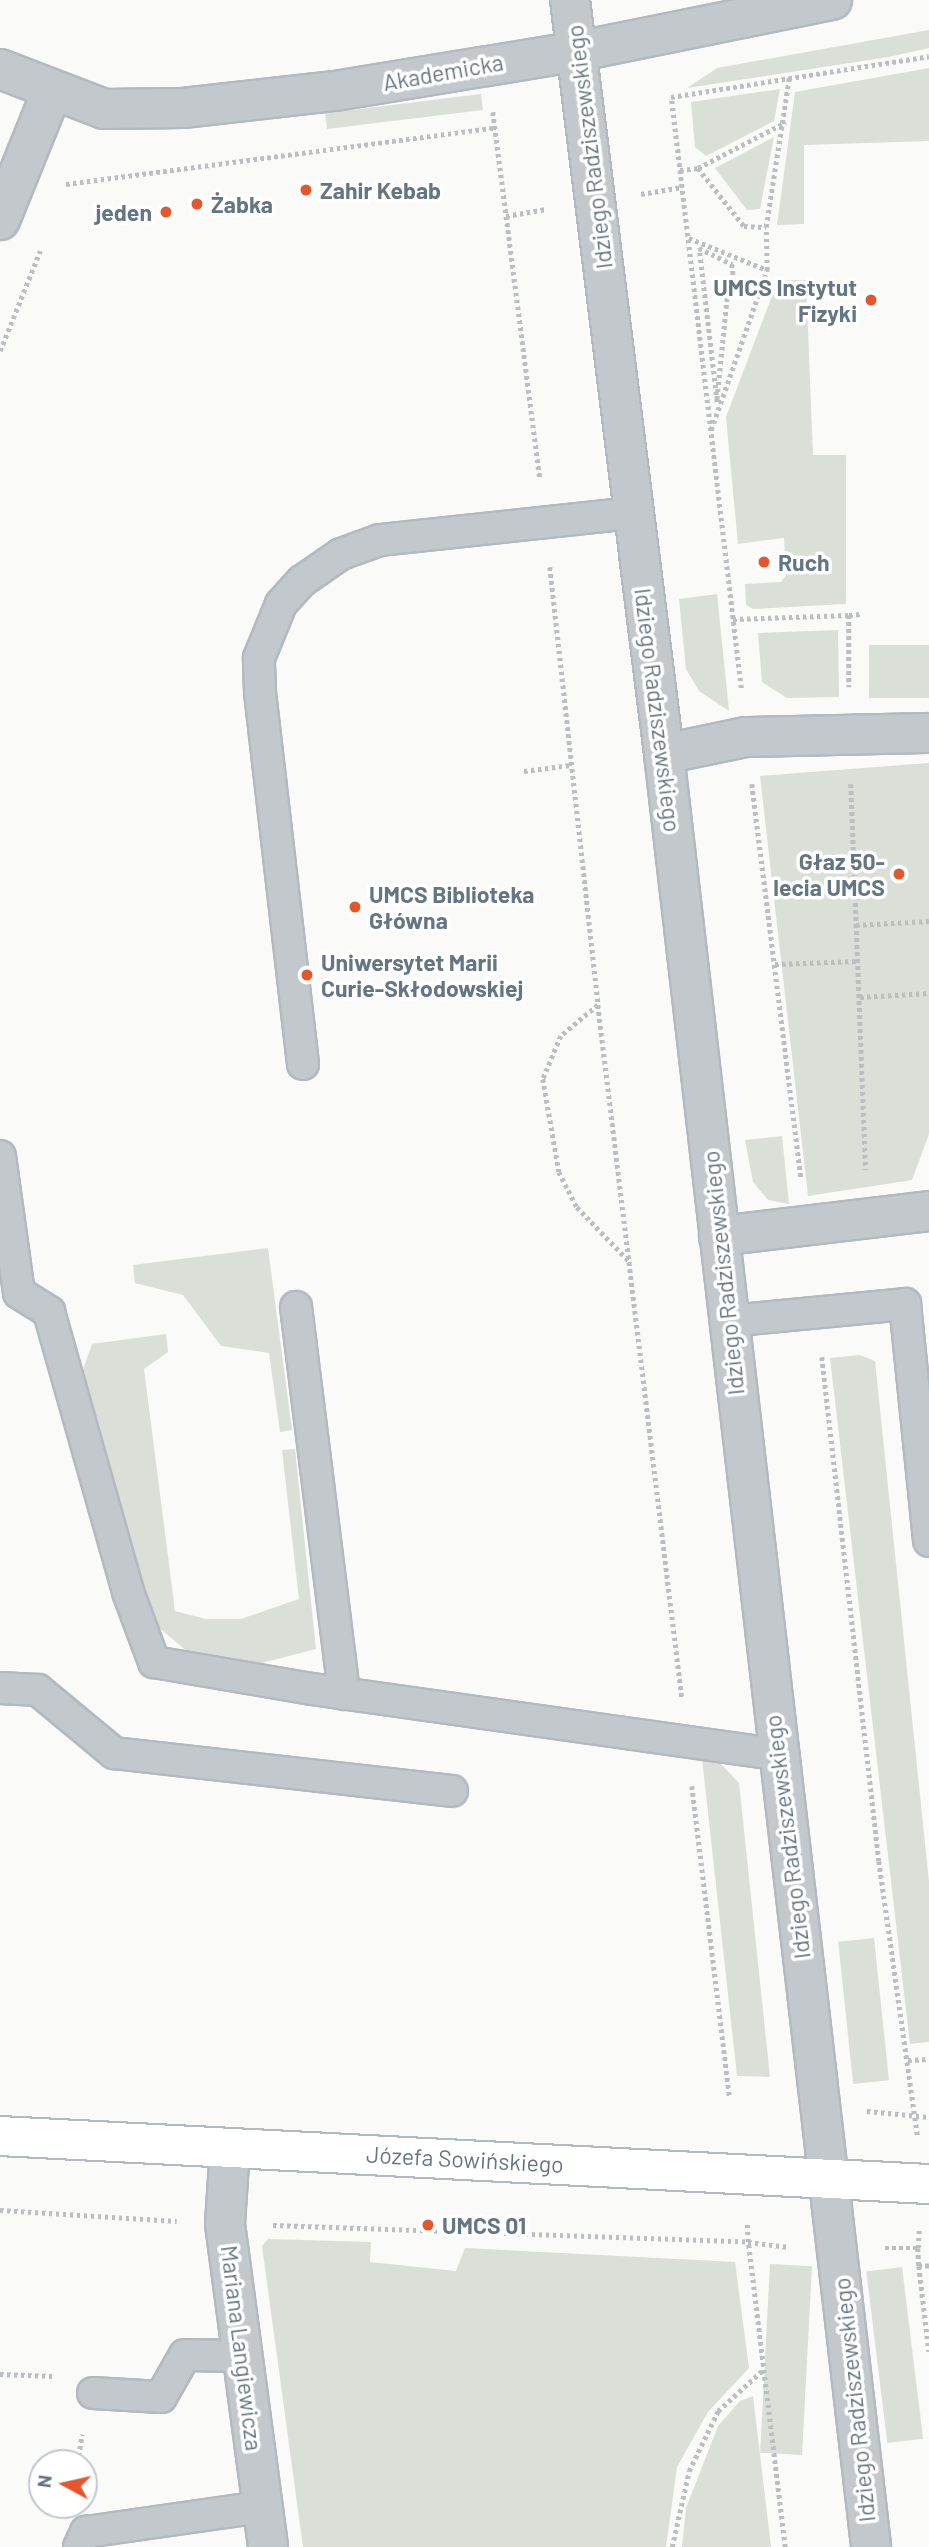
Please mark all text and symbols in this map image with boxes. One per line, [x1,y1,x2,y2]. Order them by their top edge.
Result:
street label: Idziego Radziszewskiego [560,23,618,271]
street label: Akademicka [381,48,505,96]
place label: Zahir Kebab [320,176,441,204]
marker: Zahir Kebab [298,182,314,198]
place label: Żabka [211,190,273,218]
marker: Żabka [189,196,205,212]
place label: jeden [95,198,152,226]
marker: jeden [158,204,174,220]
place label: UMCS Instytut Fizyki [713,273,857,327]
marker: UMCS Instytut Fizyki [863,292,879,308]
place label: Ruch [778,548,830,576]
marker: Ruch [756,554,772,570]
street label: Idziego Radziszewskiego [629,586,687,834]
place label: Głaz 50- lecia UMCS [773,847,885,901]
marker: Głaz 50- lecia UMCS [891,866,907,882]
place label: UMCS Biblioteka Główna [369,880,534,934]
marker: UMCS Biblioteka Główna [347,899,363,915]
place label: Uniwersytet Marii Curie-Skłodowskiej [321,948,523,1002]
marker: Uniwersytet Marii Curie-Skłodowskiej [299,967,315,983]
street label: Idziego Radziszewskiego [696,1149,750,1397]
street label: Idziego Radziszewskiego [758,1713,816,1961]
street label: Józefa Sowińskiego [365,2140,565,2178]
place label: UMCS 01 [442,2211,526,2239]
marker: UMCS 01 [420,2217,436,2233]
street label: Mariana Langiewicza [216,2244,268,2452]
street label: Idziego Radziszewskiego [827,2276,881,2524]
north arrow [28,2449,98,2519]
text: N [31,2473,56,2489]

